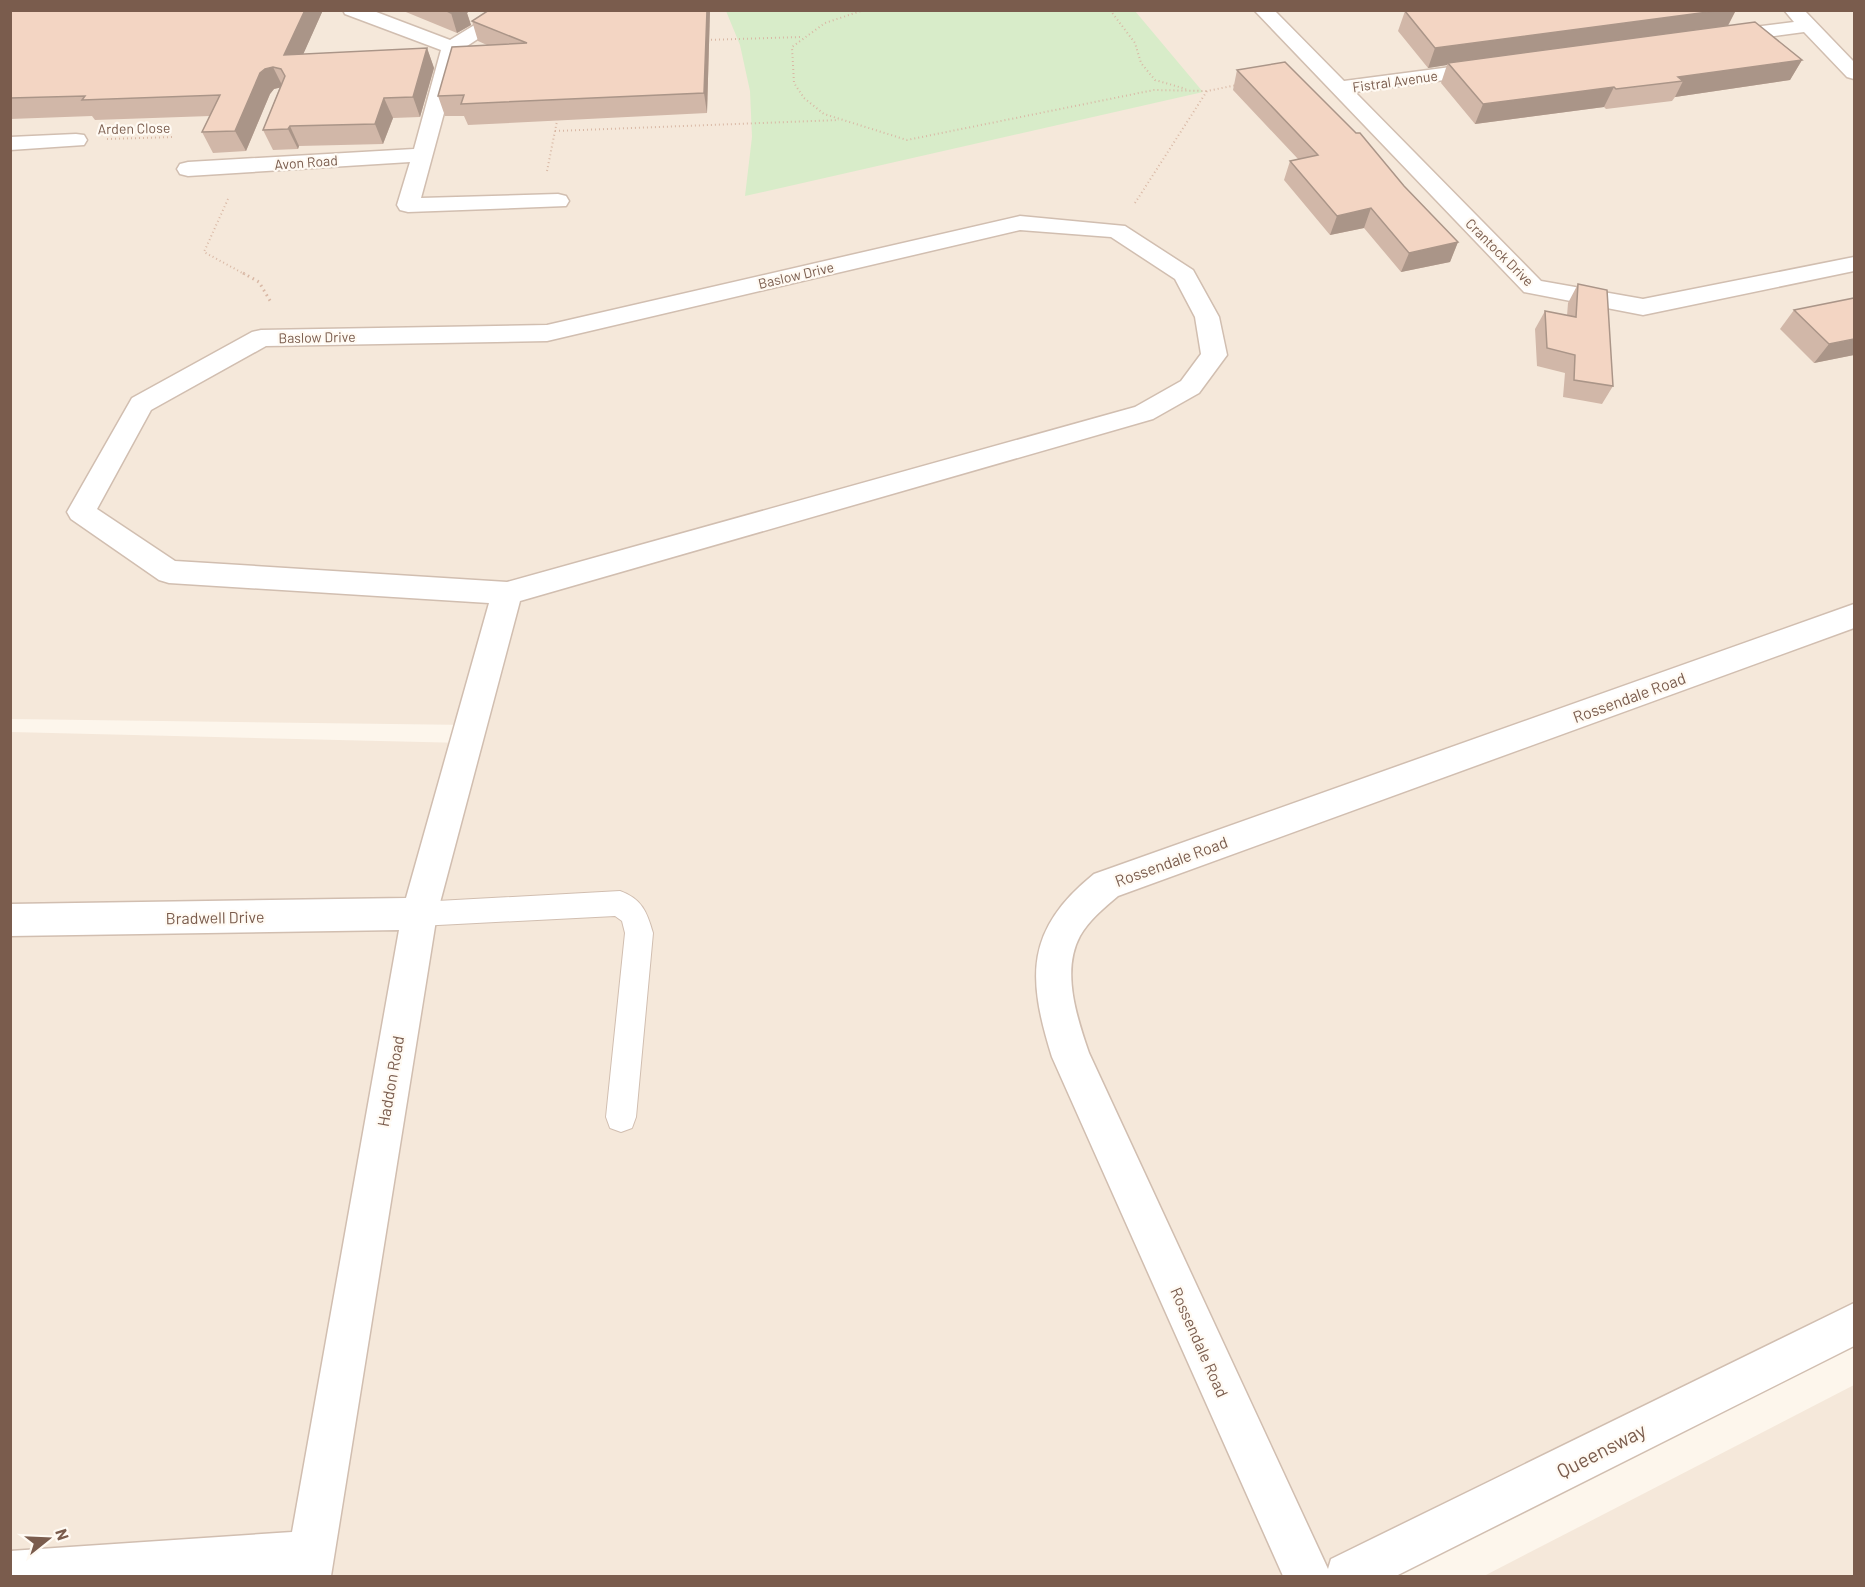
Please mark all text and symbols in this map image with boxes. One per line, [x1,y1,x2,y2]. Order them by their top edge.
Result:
street label: Fistral Avenue [1351,67,1439,95]
street label: Arden Close [98,119,170,137]
street label: Avon Road [274,151,338,173]
street label: Crantock Drive [1462,214,1538,290]
street label: Baslow Drive [756,258,836,292]
street label: Baslow Drive [278,328,356,346]
street label: Rossendale Road [1570,668,1688,726]
street label: Rossendale Road [1112,832,1230,890]
street label: Bradwell Drive [165,907,265,927]
street label: Haddon Road [373,1034,407,1128]
street label: Rossendale Road [1167,1284,1233,1400]
street label: Queensway [1552,1417,1650,1483]
north arrow [18,1509,78,1569]
text: N [52,1526,73,1542]

